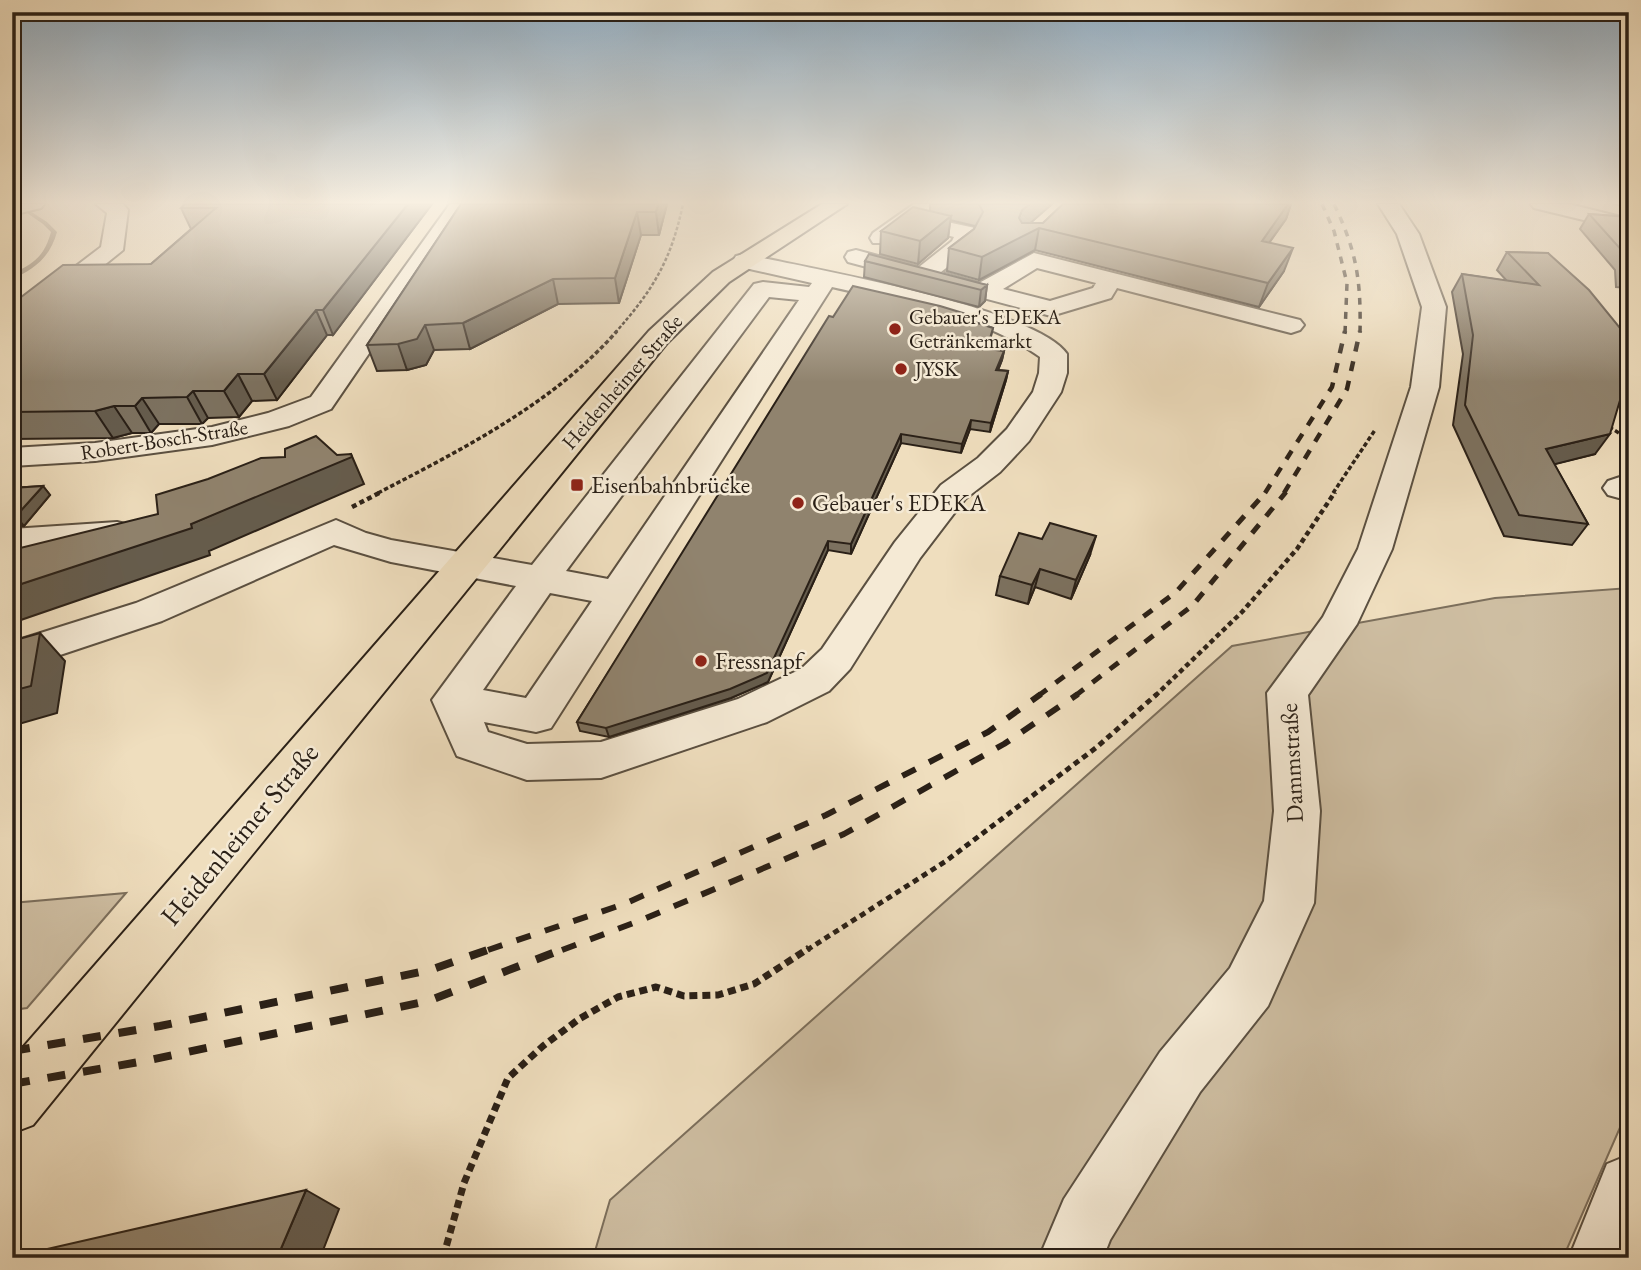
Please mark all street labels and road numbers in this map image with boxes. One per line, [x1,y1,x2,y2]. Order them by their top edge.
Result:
street label: Heidenheimer Straße [555,308,688,455]
street label: Robert-Bosch-Straße [78,413,249,466]
street label: Dammstraße [1273,703,1310,823]
street label: Heidenheimer Straße [152,735,326,933]

